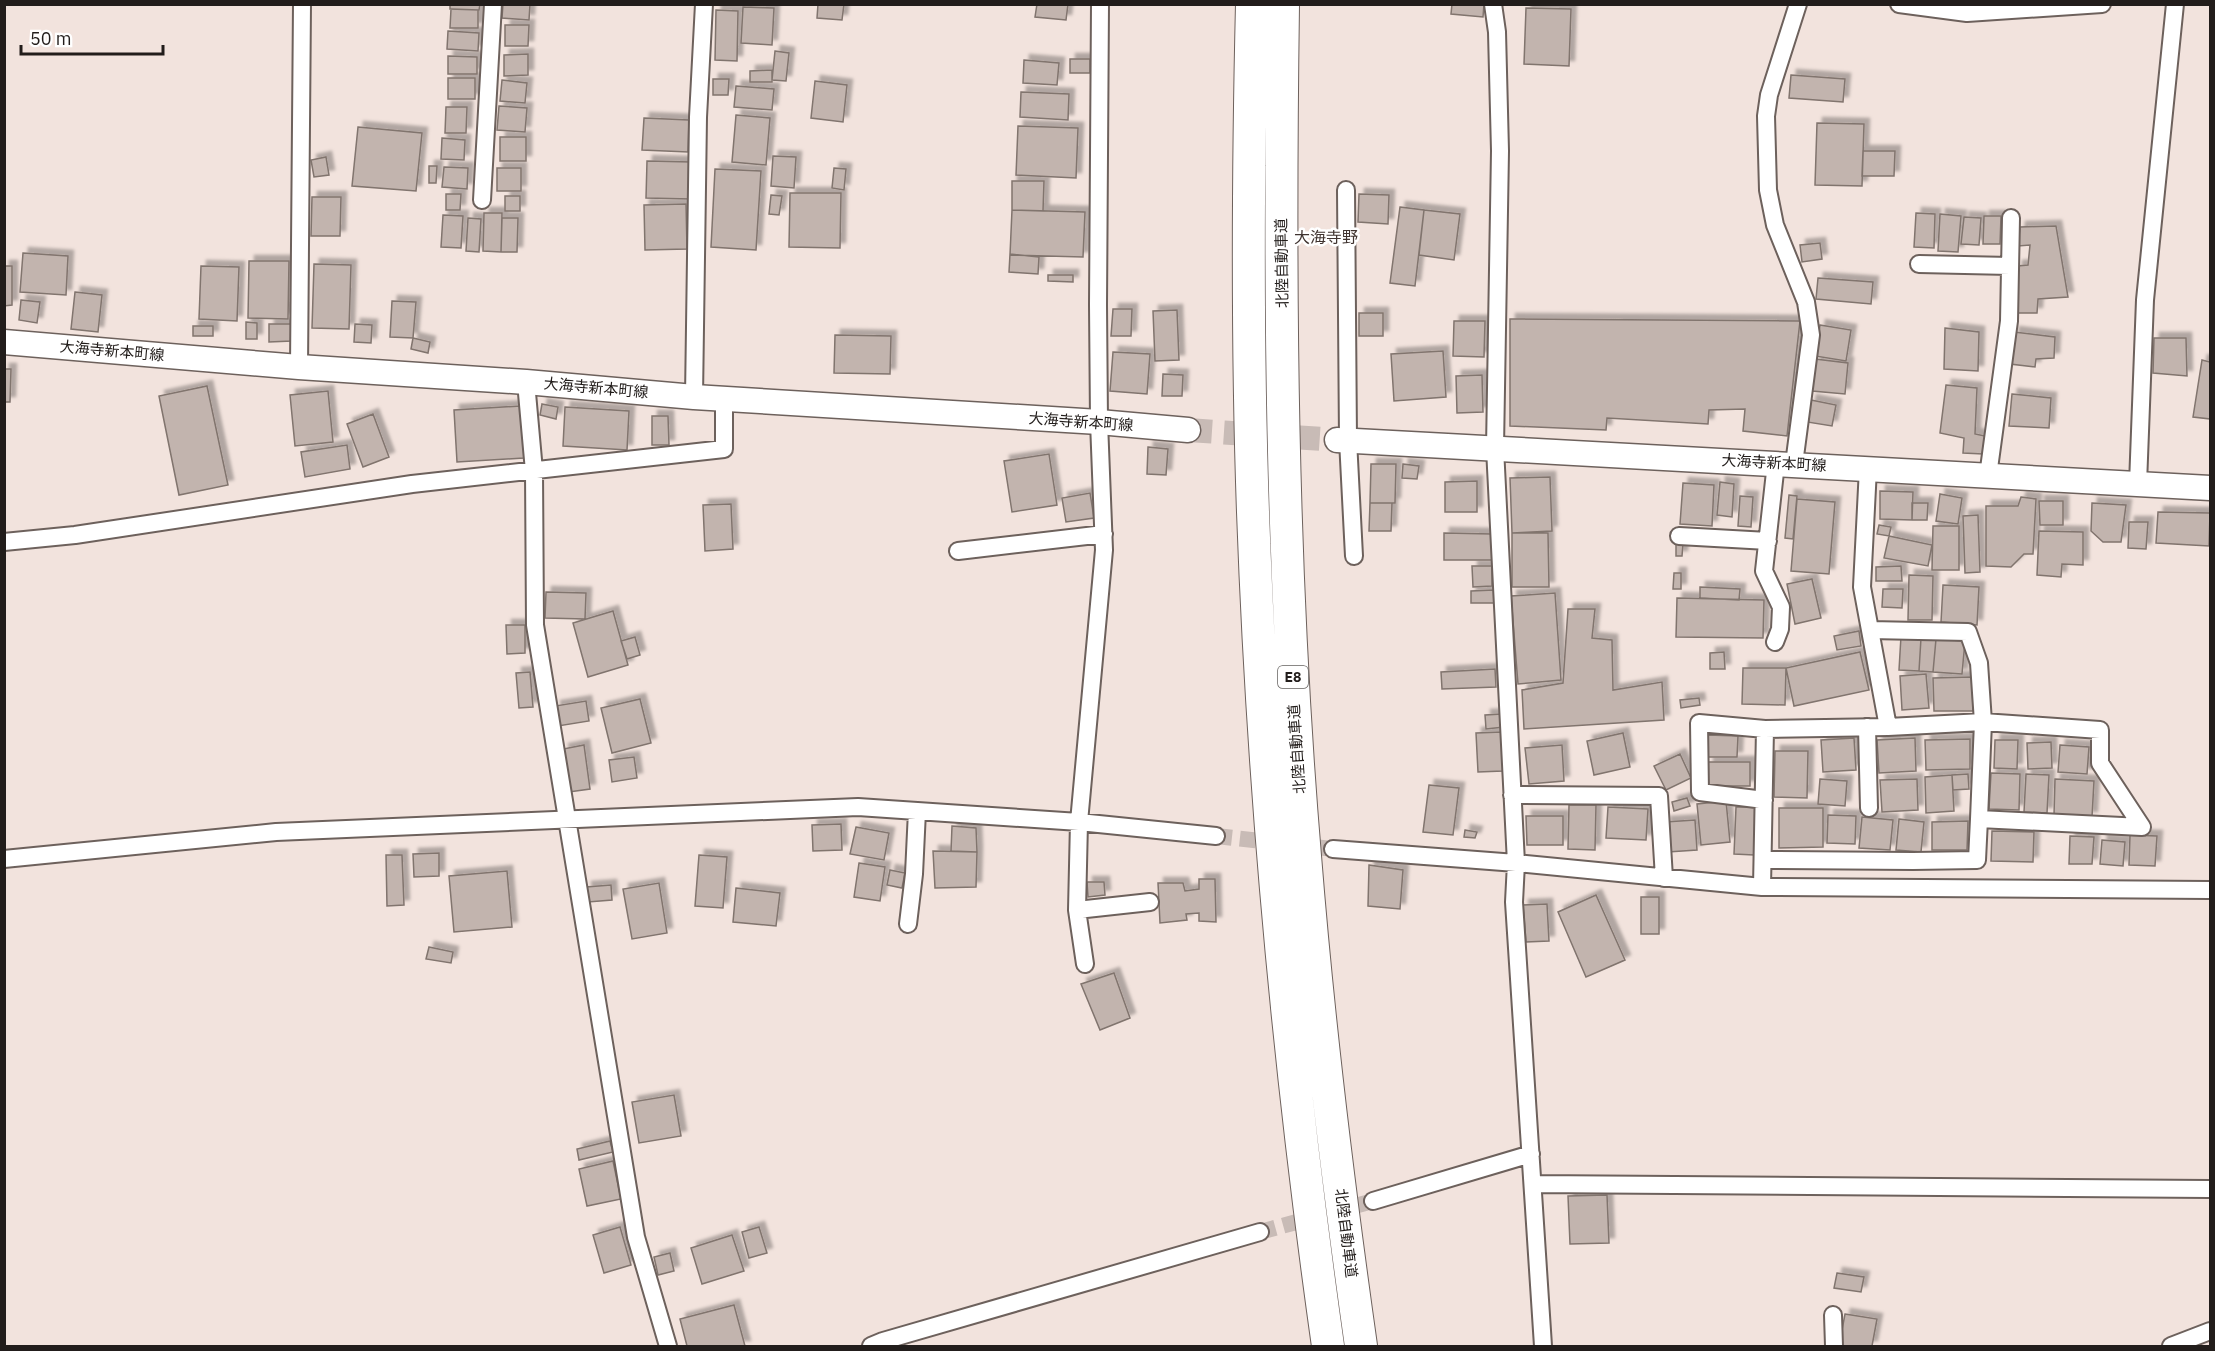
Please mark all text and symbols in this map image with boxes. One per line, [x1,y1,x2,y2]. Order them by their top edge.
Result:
scale bar [21,18,164,56]
text: 50 m [30,27,72,50]
street label: 北陸自動車道 [1271,218,1292,308]
district label: 大海寺野 [1294,227,1358,247]
street label: 大海寺新本町線 [59,336,165,365]
street label: 大海寺新本町線 [543,373,649,402]
street label: 大海寺新本町線 [1028,408,1134,435]
street label: 大海寺新本町線 [1721,450,1827,475]
road number: E8 [1278,666,1308,688]
street label: 北陸自動車道 [1284,703,1309,795]
street label: 北陸自動車道 [1332,1187,1361,1279]

